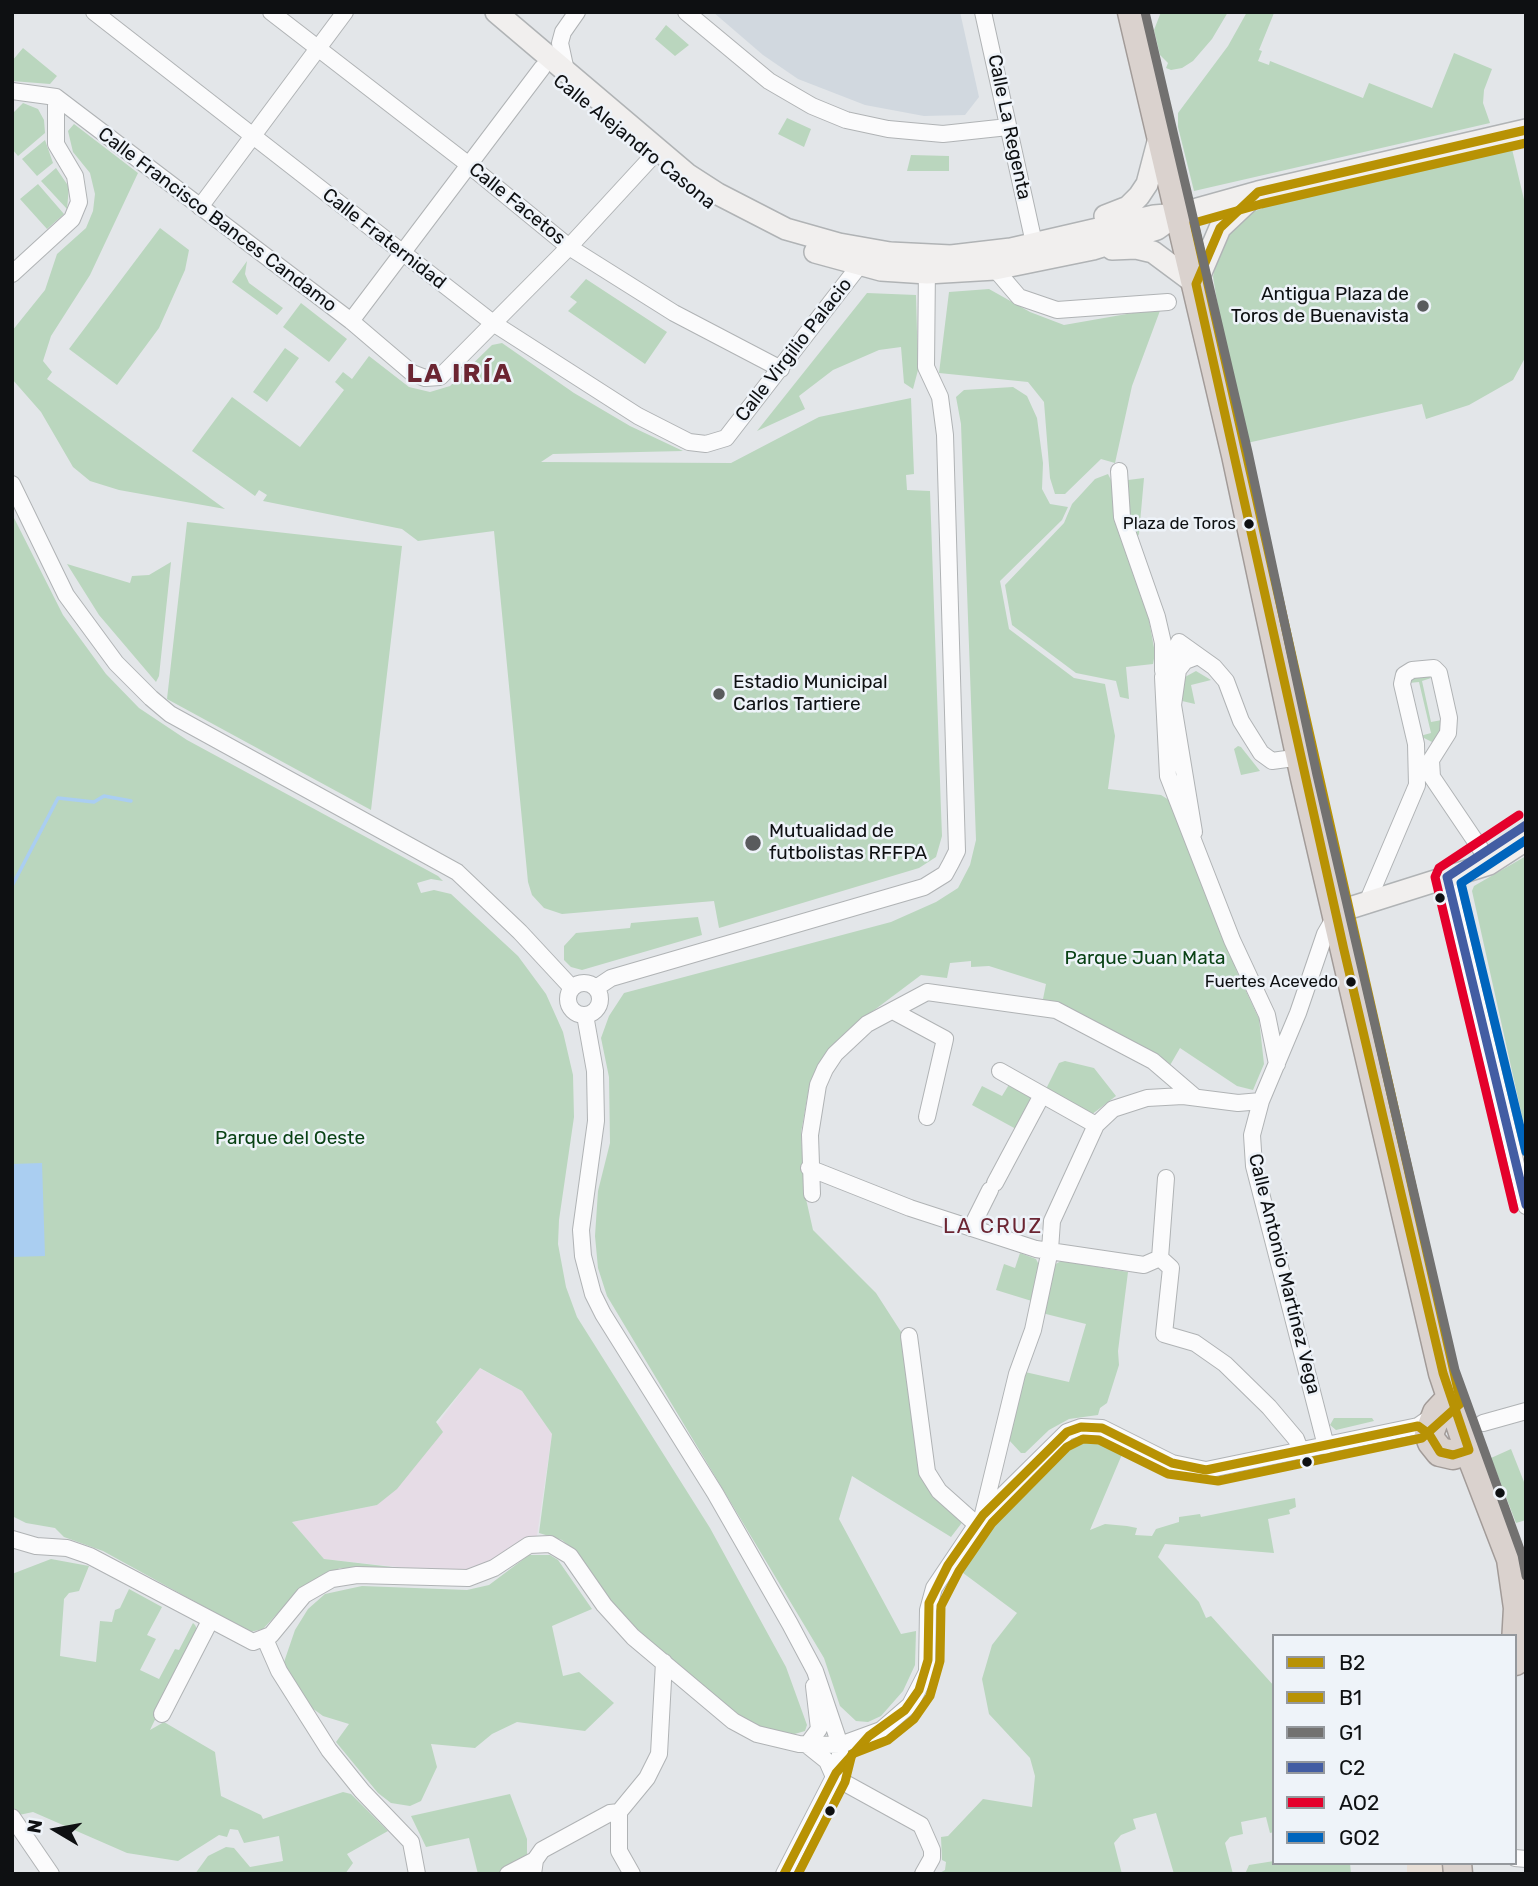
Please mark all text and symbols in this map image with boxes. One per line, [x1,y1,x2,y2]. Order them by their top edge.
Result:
street label: Calle La Regenta [982,52,1036,202]
street label: Calle Alejandro Casona [548,70,720,214]
street label: Calle Francisco Bances Candamo [93,123,341,317]
street label: Calle Facetos [464,158,570,250]
street label: Calle Fraternidad [318,184,450,294]
street label: Calle Virgilio Palacio [731,274,857,426]
place label: Antigua Plaza de Toros de Buenavista [1231,284,1409,328]
marker: Antigua Plaza de Toros de Buenavista [1415,298,1431,314]
district label: LA IRÍA [407,358,513,390]
place label: Plaza de Toros [1123,514,1236,534]
marker: Plaza de Toros [1242,517,1256,531]
place label: Estadio Municipal Carlos Tartiere [733,672,888,716]
marker: Estadio Municipal Carlos Tartiere [711,686,727,702]
place label: Mutualidad de futbolistas RFFPA [769,821,927,865]
marker: Mutualidad de futbolistas RFFPA [743,833,763,853]
unlabelled marker [1433,891,1447,905]
park label: Parque Juan Mata [1064,948,1226,970]
place label: Fuertes Acevedo [1205,972,1338,992]
marker: Fuertes Acevedo [1344,975,1358,989]
park label: Parque del Oeste [215,1128,365,1150]
street label: Calle Antonio Martínez Vega [1243,1151,1325,1397]
district label: LA CRUZ [944,1214,1042,1240]
unlabelled marker [1300,1455,1314,1469]
unlabelled marker [1493,1486,1507,1500]
legend [1272,1634,1517,1865]
text: B2 [1339,1650,1365,1675]
text: B1 [1339,1685,1362,1710]
text: G1 [1339,1720,1362,1745]
text: C2 [1339,1755,1365,1780]
text: AO2 [1339,1790,1379,1815]
north arrow [21,1795,91,1865]
unlabelled marker [823,1804,837,1818]
text: N [22,1818,47,1835]
text: GO2 [1339,1825,1380,1850]

